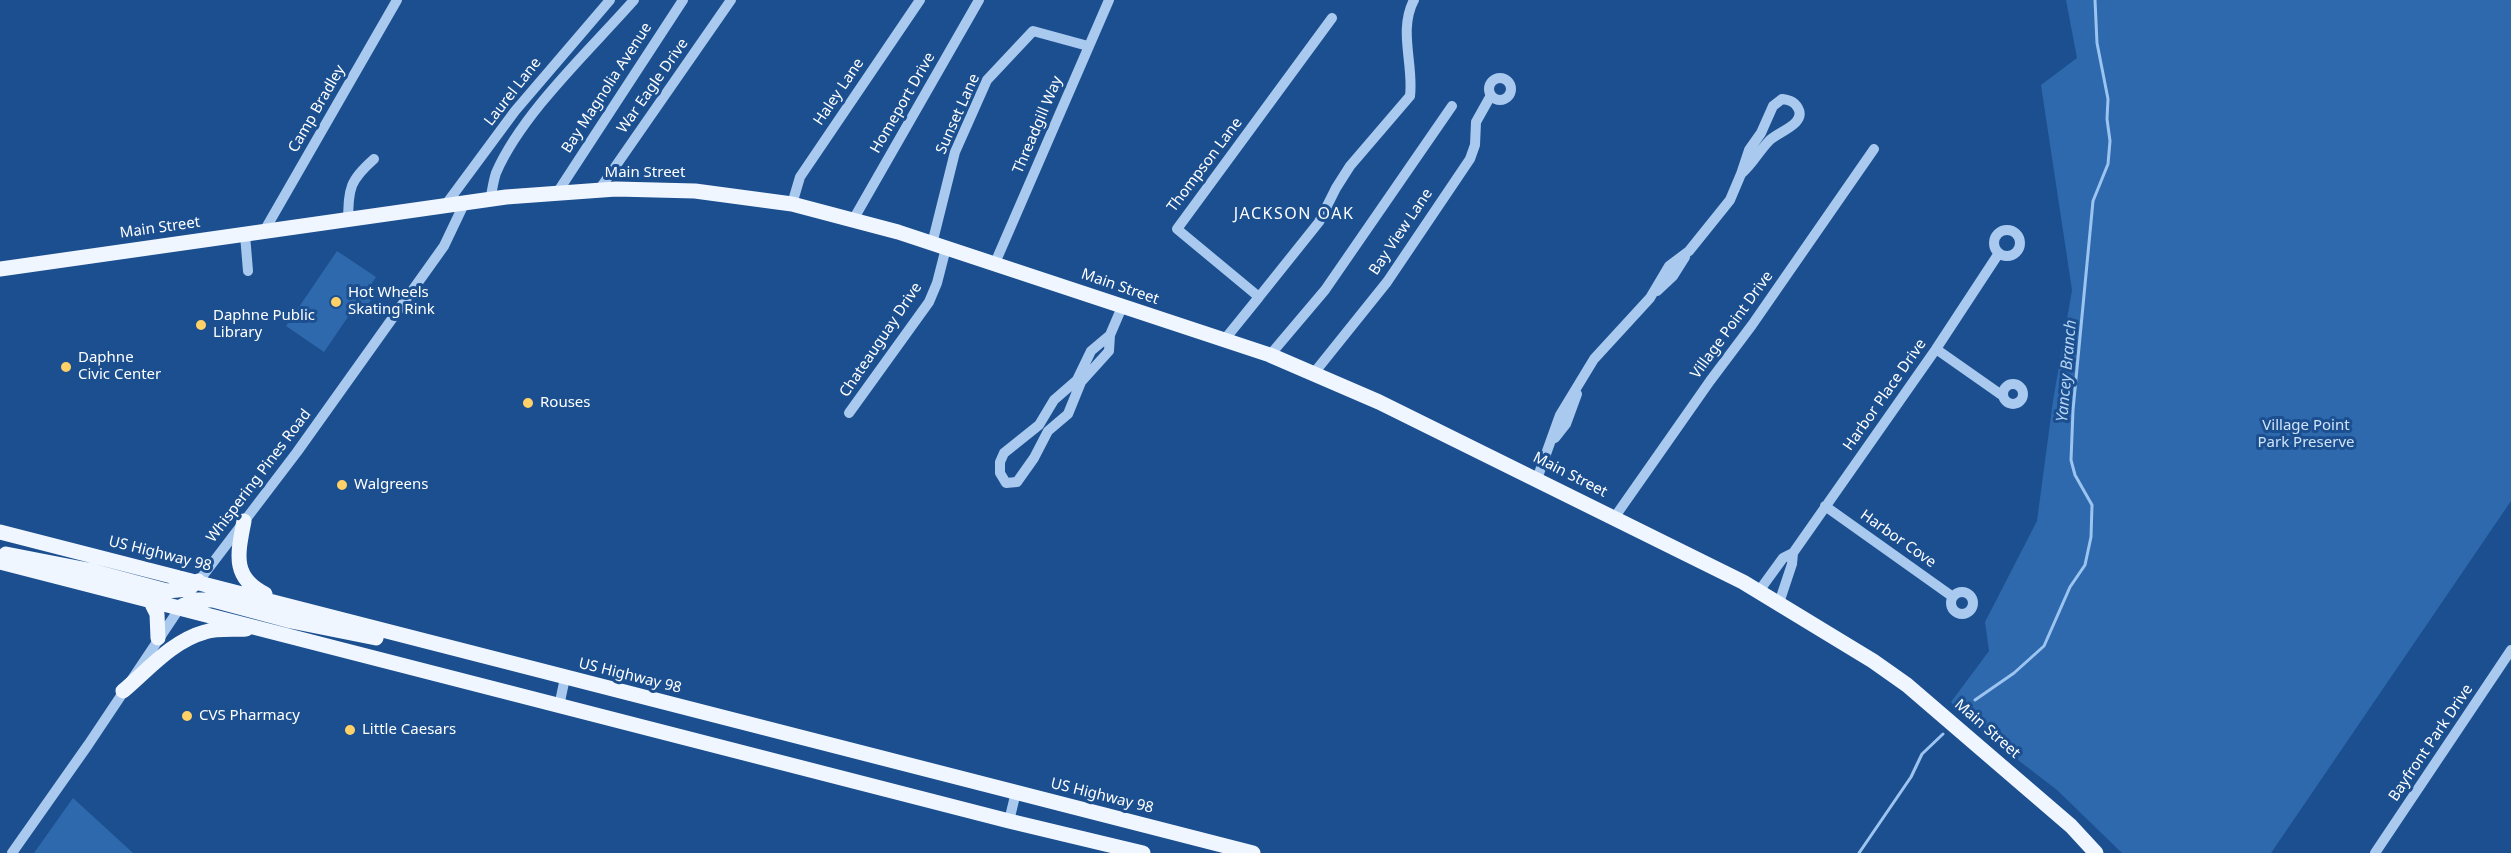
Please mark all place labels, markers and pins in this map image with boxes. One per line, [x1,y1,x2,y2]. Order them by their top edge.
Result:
place label: Hot Wheels Skating Rink [348,284,435,319]
marker: Hot Wheels Skating Rink [329,295,343,309]
place label: Daphne Public Library [213,307,315,342]
marker: Daphne Public Library [194,318,208,332]
place label: Daphne Civic Center [78,349,161,384]
marker: Daphne Civic Center [59,360,73,374]
place label: Rouses [540,394,591,412]
marker: Rouses [521,396,535,410]
place label: Walgreens [354,476,428,494]
marker: Walgreens [335,478,349,492]
place label: CVS Pharmacy [199,707,300,725]
marker: CVS Pharmacy [180,709,194,723]
place label: Little Caesars [362,721,456,739]
marker: Little Caesars [343,723,357,737]

